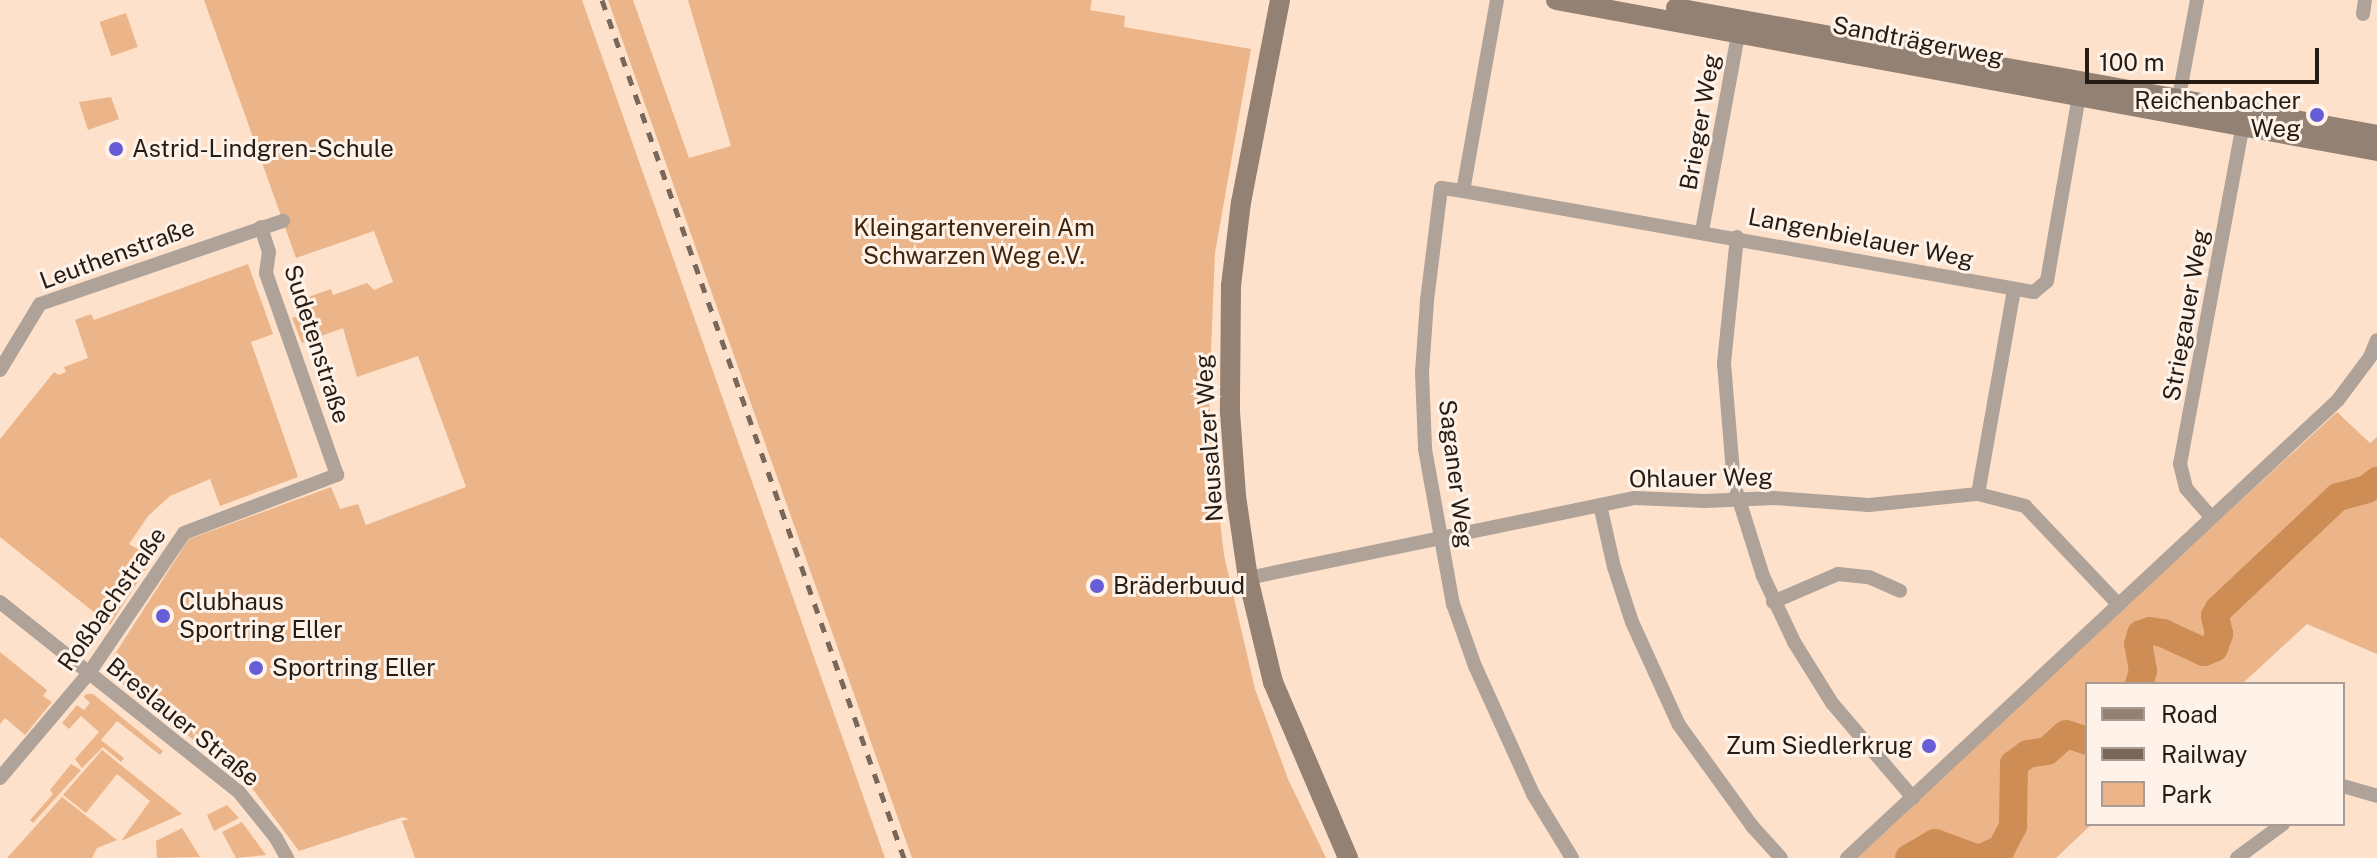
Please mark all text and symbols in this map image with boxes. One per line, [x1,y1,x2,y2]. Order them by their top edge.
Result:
street label: Sandträgerweg [1830,10,2006,72]
scale bar [2089,32,2323,82]
text: 100 m [2099,48,2165,76]
street label: Brieger Weg [1674,51,1726,193]
place label: Reichenbacher Weg [2134,87,2301,143]
marker: Reichenbacher Weg [2308,106,2326,124]
place label: Astrid-Lindgren-Schule [132,135,394,163]
marker: Astrid-Lindgren-Schule [107,140,125,158]
street label: Langenbielauer Weg [1745,202,1977,274]
street label: Leuthenstraße [36,213,198,295]
park label: Kleingartenverein Am Schwarzen Weg e.V. [853,214,1095,270]
street label: Striegauer Weg [2157,227,2215,403]
street label: Sudetenstraße [278,261,356,427]
street label: Neusalzer Weg [1189,353,1229,523]
street label: Saganer Weg [1433,398,1479,550]
street label: Ohlauer Weg [1628,462,1774,494]
street label: Roßbachstraße [52,522,172,676]
place label: Bräderbuud [1113,572,1245,600]
marker: Bräderbuud [1088,577,1106,595]
place label: Clubhaus Sportring Eller [179,588,343,644]
marker: Clubhaus Sportring Eller [154,607,172,625]
street label: Breslauer Straße [100,651,266,793]
place label: Sportring Eller [272,654,436,682]
marker: Sportring Eller [247,659,265,677]
legend [2085,682,2345,826]
text: Road [2161,700,2218,728]
place label: Zum Siedlerkrug [1726,732,1913,760]
marker: Zum Siedlerkrug [1920,737,1938,755]
text: Railway [2161,740,2247,768]
text: Park [2161,780,2212,808]

